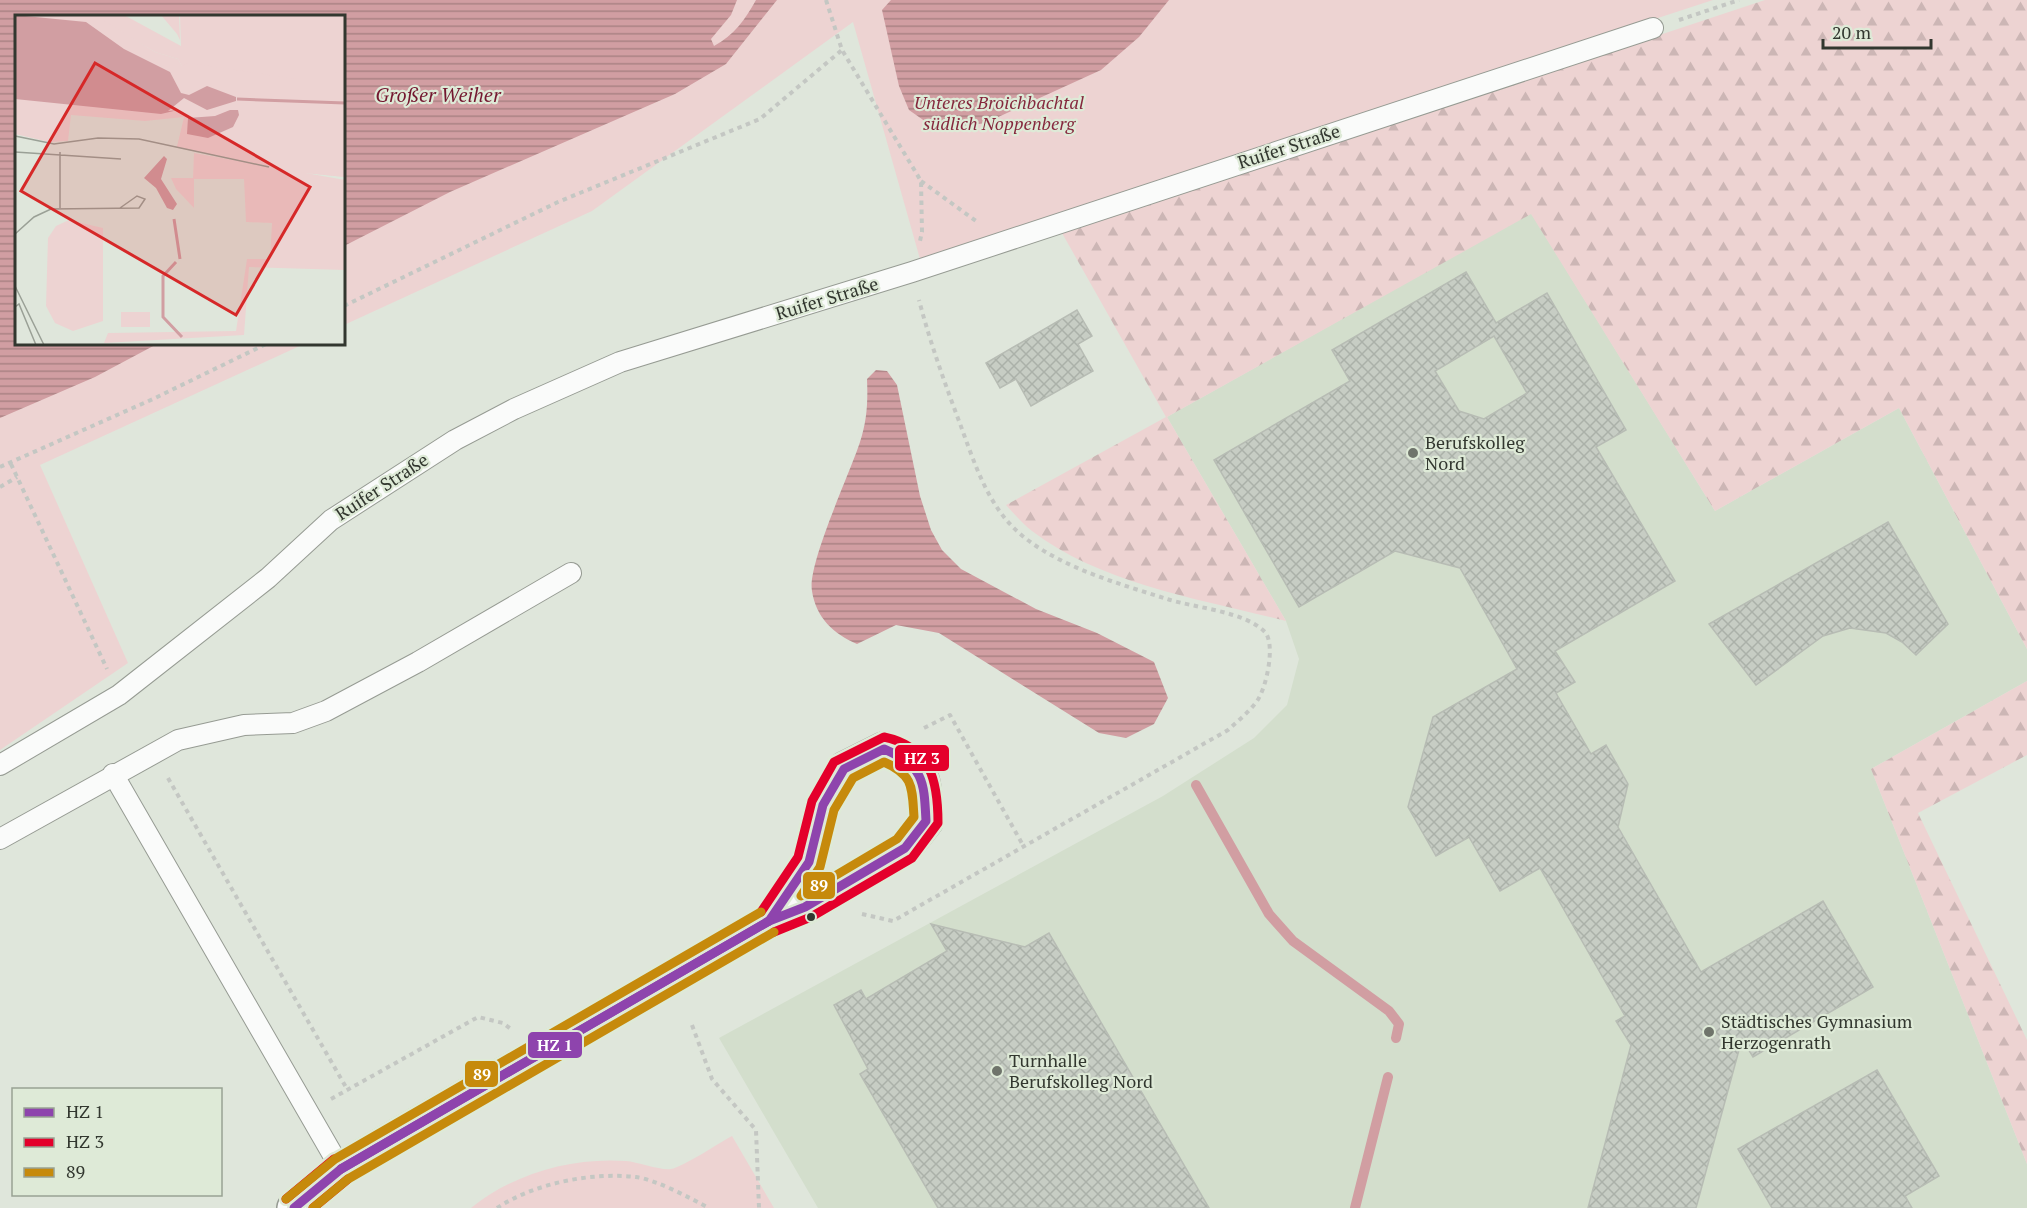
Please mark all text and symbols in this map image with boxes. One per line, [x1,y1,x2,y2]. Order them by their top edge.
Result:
scale bar [1823,12,1931,50]
inset map [15,15,345,345]
text: 20 m [1832,20,1872,44]
water label: Großer Weiher [375,81,502,108]
park label: Unteres Broichbachtal südlich Noppenberg [914,90,1084,135]
street label: Ruifer Straße [1234,118,1343,174]
street label: Ruifer Straße [772,271,881,325]
place label: Berufskolleg Nord [1425,430,1525,475]
marker: Berufskolleg Nord [1406,446,1420,460]
street label: Ruifer Straße [330,447,433,525]
line badge: HZ 3 [894,744,950,772]
text: HZ 3 [904,747,940,769]
line badge: 89 [802,871,836,900]
text: 89 [810,874,828,896]
unlabelled marker [805,911,817,923]
place label: Städtisches Gymnasium Herzogenrath [1721,1009,1913,1054]
marker: Städtisches Gymnasium Herzogenrath [1702,1025,1716,1039]
line badge: HZ 1 [527,1031,583,1059]
text: HZ 1 [537,1034,573,1056]
place label: Turnhalle Berufskolleg Nord [1009,1048,1153,1093]
line badge: 89 [464,1060,499,1088]
text: 89 [473,1063,491,1085]
marker: Turnhalle Berufskolleg Nord [990,1064,1004,1078]
legend [12,1088,222,1196]
text: HZ 1 [66,1099,104,1123]
text: HZ 3 [66,1129,104,1153]
text: 89 [66,1159,85,1183]

